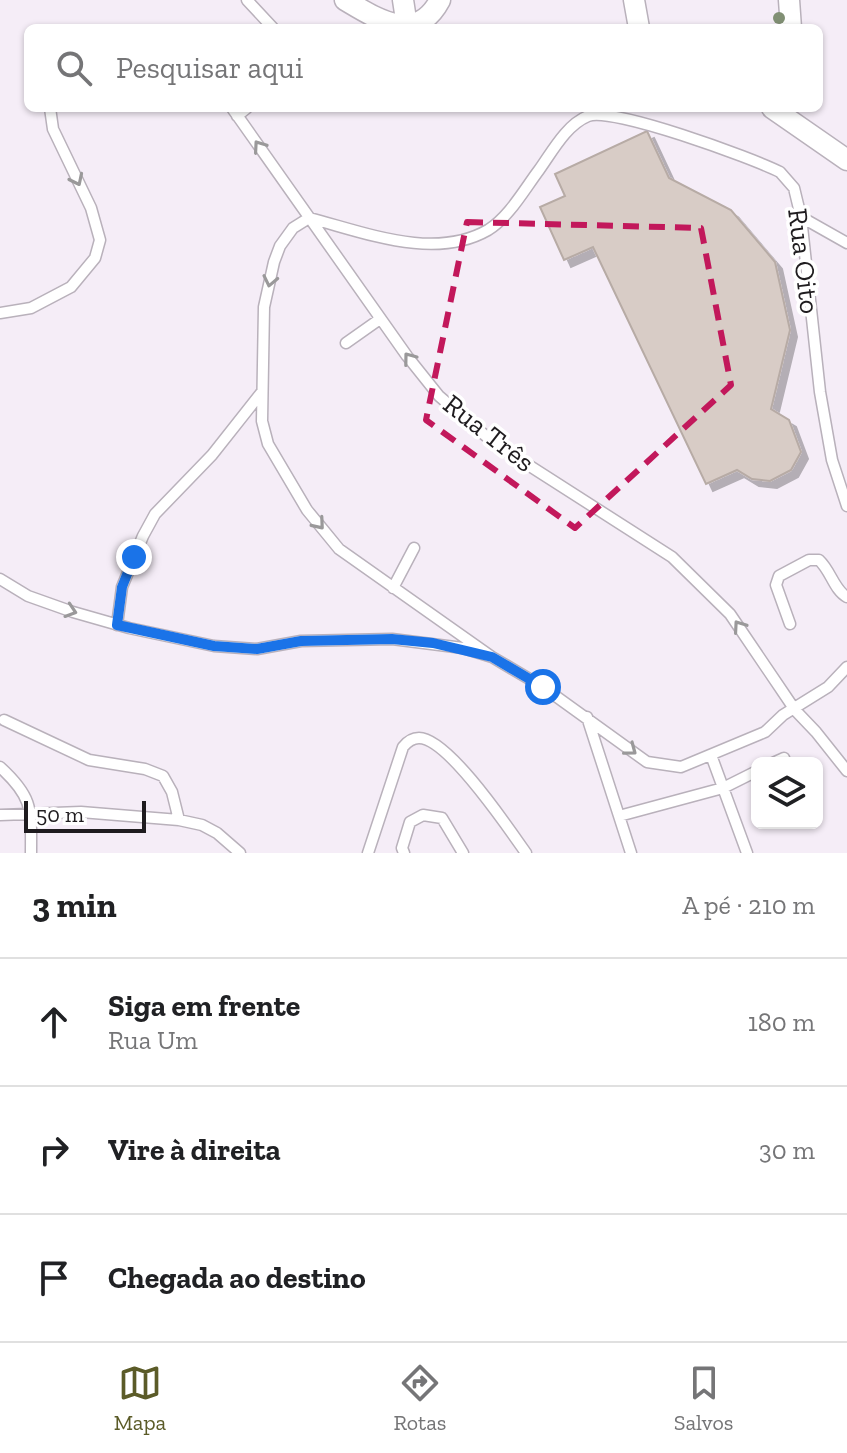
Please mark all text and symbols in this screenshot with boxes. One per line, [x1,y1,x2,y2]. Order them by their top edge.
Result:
search box [24,24,823,112]
icon: search [52,46,96,90]
text: Pesquisar aqui [116,50,303,86]
one-way arrow [254,141,268,155]
one-way arrow [67,172,83,187]
street label: Rua Oito [781,206,827,316]
one-way arrow [262,274,279,288]
one-way arrow [405,352,419,367]
street label: Rua Três [437,387,541,479]
one-way arrow [309,515,324,530]
route end [116,539,152,575]
one-way arrow [63,602,77,618]
one-way arrow [734,620,749,634]
route start [525,669,561,705]
one-way arrow [622,741,637,755]
map controls [751,757,823,829]
button: layers [751,757,823,829]
scale bar [24,797,146,833]
text: 50 m [36,801,84,828]
text: 3 min [32,885,117,926]
text: A pé · 210 m [682,889,815,921]
text: Siga em frente [108,988,300,1024]
icon: ahead [32,1000,76,1044]
text: 180 m [748,1006,815,1038]
text: Rua Um [108,1024,198,1056]
icon: right [32,1128,76,1172]
text: Vire à direita [108,1132,281,1168]
text: 30 m [759,1134,815,1166]
icon: arrive [32,1256,76,1300]
text: Chegada ao destino [108,1260,366,1296]
tab: Mapa [114,1361,166,1436]
tab: Rotas [393,1361,446,1436]
tab: Salvos [674,1361,733,1436]

